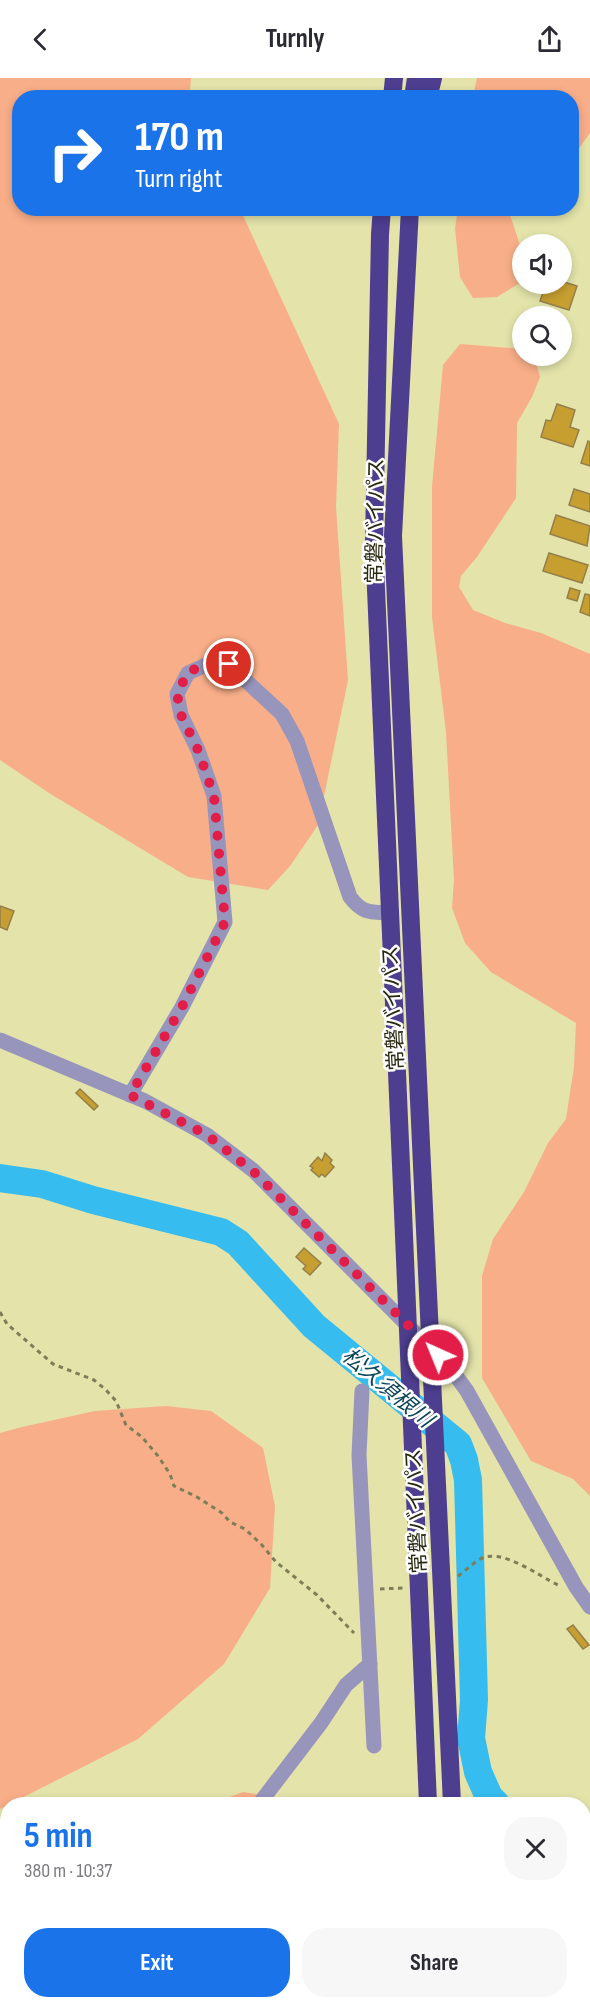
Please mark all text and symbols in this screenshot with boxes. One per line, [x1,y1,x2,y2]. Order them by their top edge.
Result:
icon: back [24,23,57,56]
text: Turnly [265,23,325,55]
icon: share [533,23,566,56]
text: 170 m [135,112,224,163]
icon: right [36,114,114,192]
text: Turn right [135,163,222,195]
map controls [512,234,572,366]
button: sound [512,234,572,294]
button: search [512,306,572,366]
street label: 常磐バイパス [362,458,389,584]
pin [203,638,254,689]
icon: arrive [212,647,245,680]
street label: 常磐バイパス [378,945,409,1071]
position arrow [406,1323,470,1387]
water label: 松久須根川 [336,1342,439,1435]
street label: 常磐バイパス [401,1448,432,1574]
text: 5 min [24,1815,93,1858]
button: close [504,1817,567,1880]
text: 380 m · 10:37 [24,1859,112,1883]
button: Exit [24,1928,290,1997]
button: Share [302,1928,567,1997]

